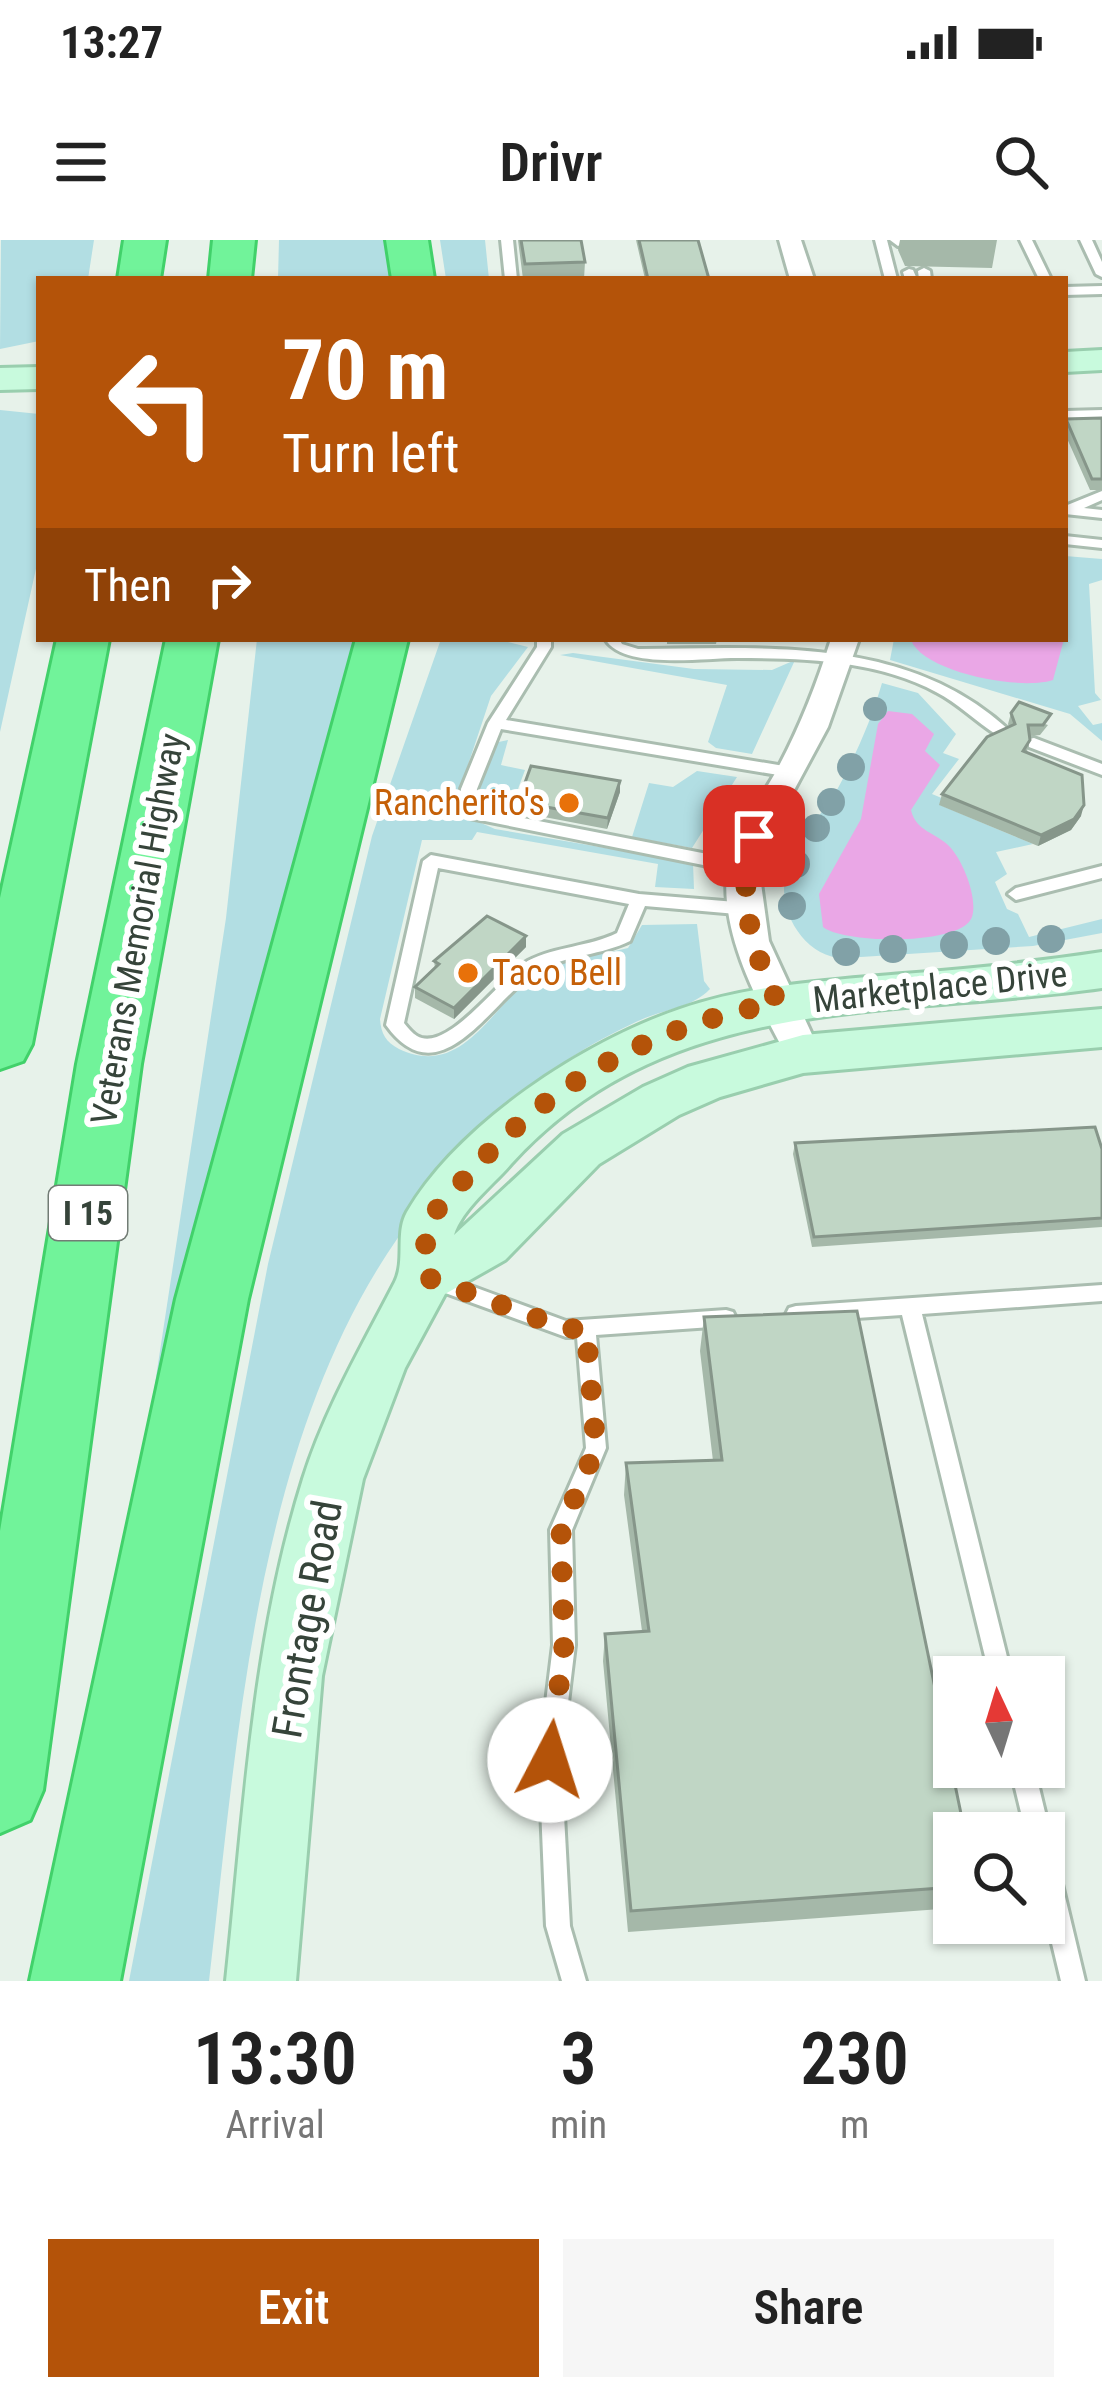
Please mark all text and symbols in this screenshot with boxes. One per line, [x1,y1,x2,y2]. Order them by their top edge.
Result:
text: 13:27 [60,16,163,69]
icon: menu [48,129,114,195]
icon: search [988,129,1054,195]
text: Drivr [500,131,602,194]
text: 70 m [282,321,449,420]
icon: left [84,324,240,480]
text: Turn left [282,422,459,485]
icon: right [196,552,262,618]
text: Then [84,559,172,612]
street label: Veterans Memorial Highway [83,730,193,1128]
place label: Rancherito's [374,782,545,824]
pin [703,785,805,887]
marker: Rancherito's [556,790,582,816]
icon: arrive [721,803,787,869]
place label: Taco Bell [492,952,622,994]
street label: Marketplace Drive [811,953,1069,1021]
marker: Taco Bell [455,960,481,986]
road number: I 15 [49,1186,127,1240]
street label: Frontage Road [262,1496,352,1742]
north arrow [933,1656,1065,1788]
map controls [933,1656,1065,1944]
position arrow [487,1697,613,1823]
button: search [933,1812,1065,1944]
text: 13:30 [193,2017,357,2102]
text: 3 [561,2017,597,2102]
text: 230 [800,2017,909,2102]
text: Arrival [225,2102,325,2148]
text: min [550,2102,607,2148]
text: m [840,2102,869,2148]
button: Exit [48,2239,539,2377]
button: Share [563,2239,1054,2377]

